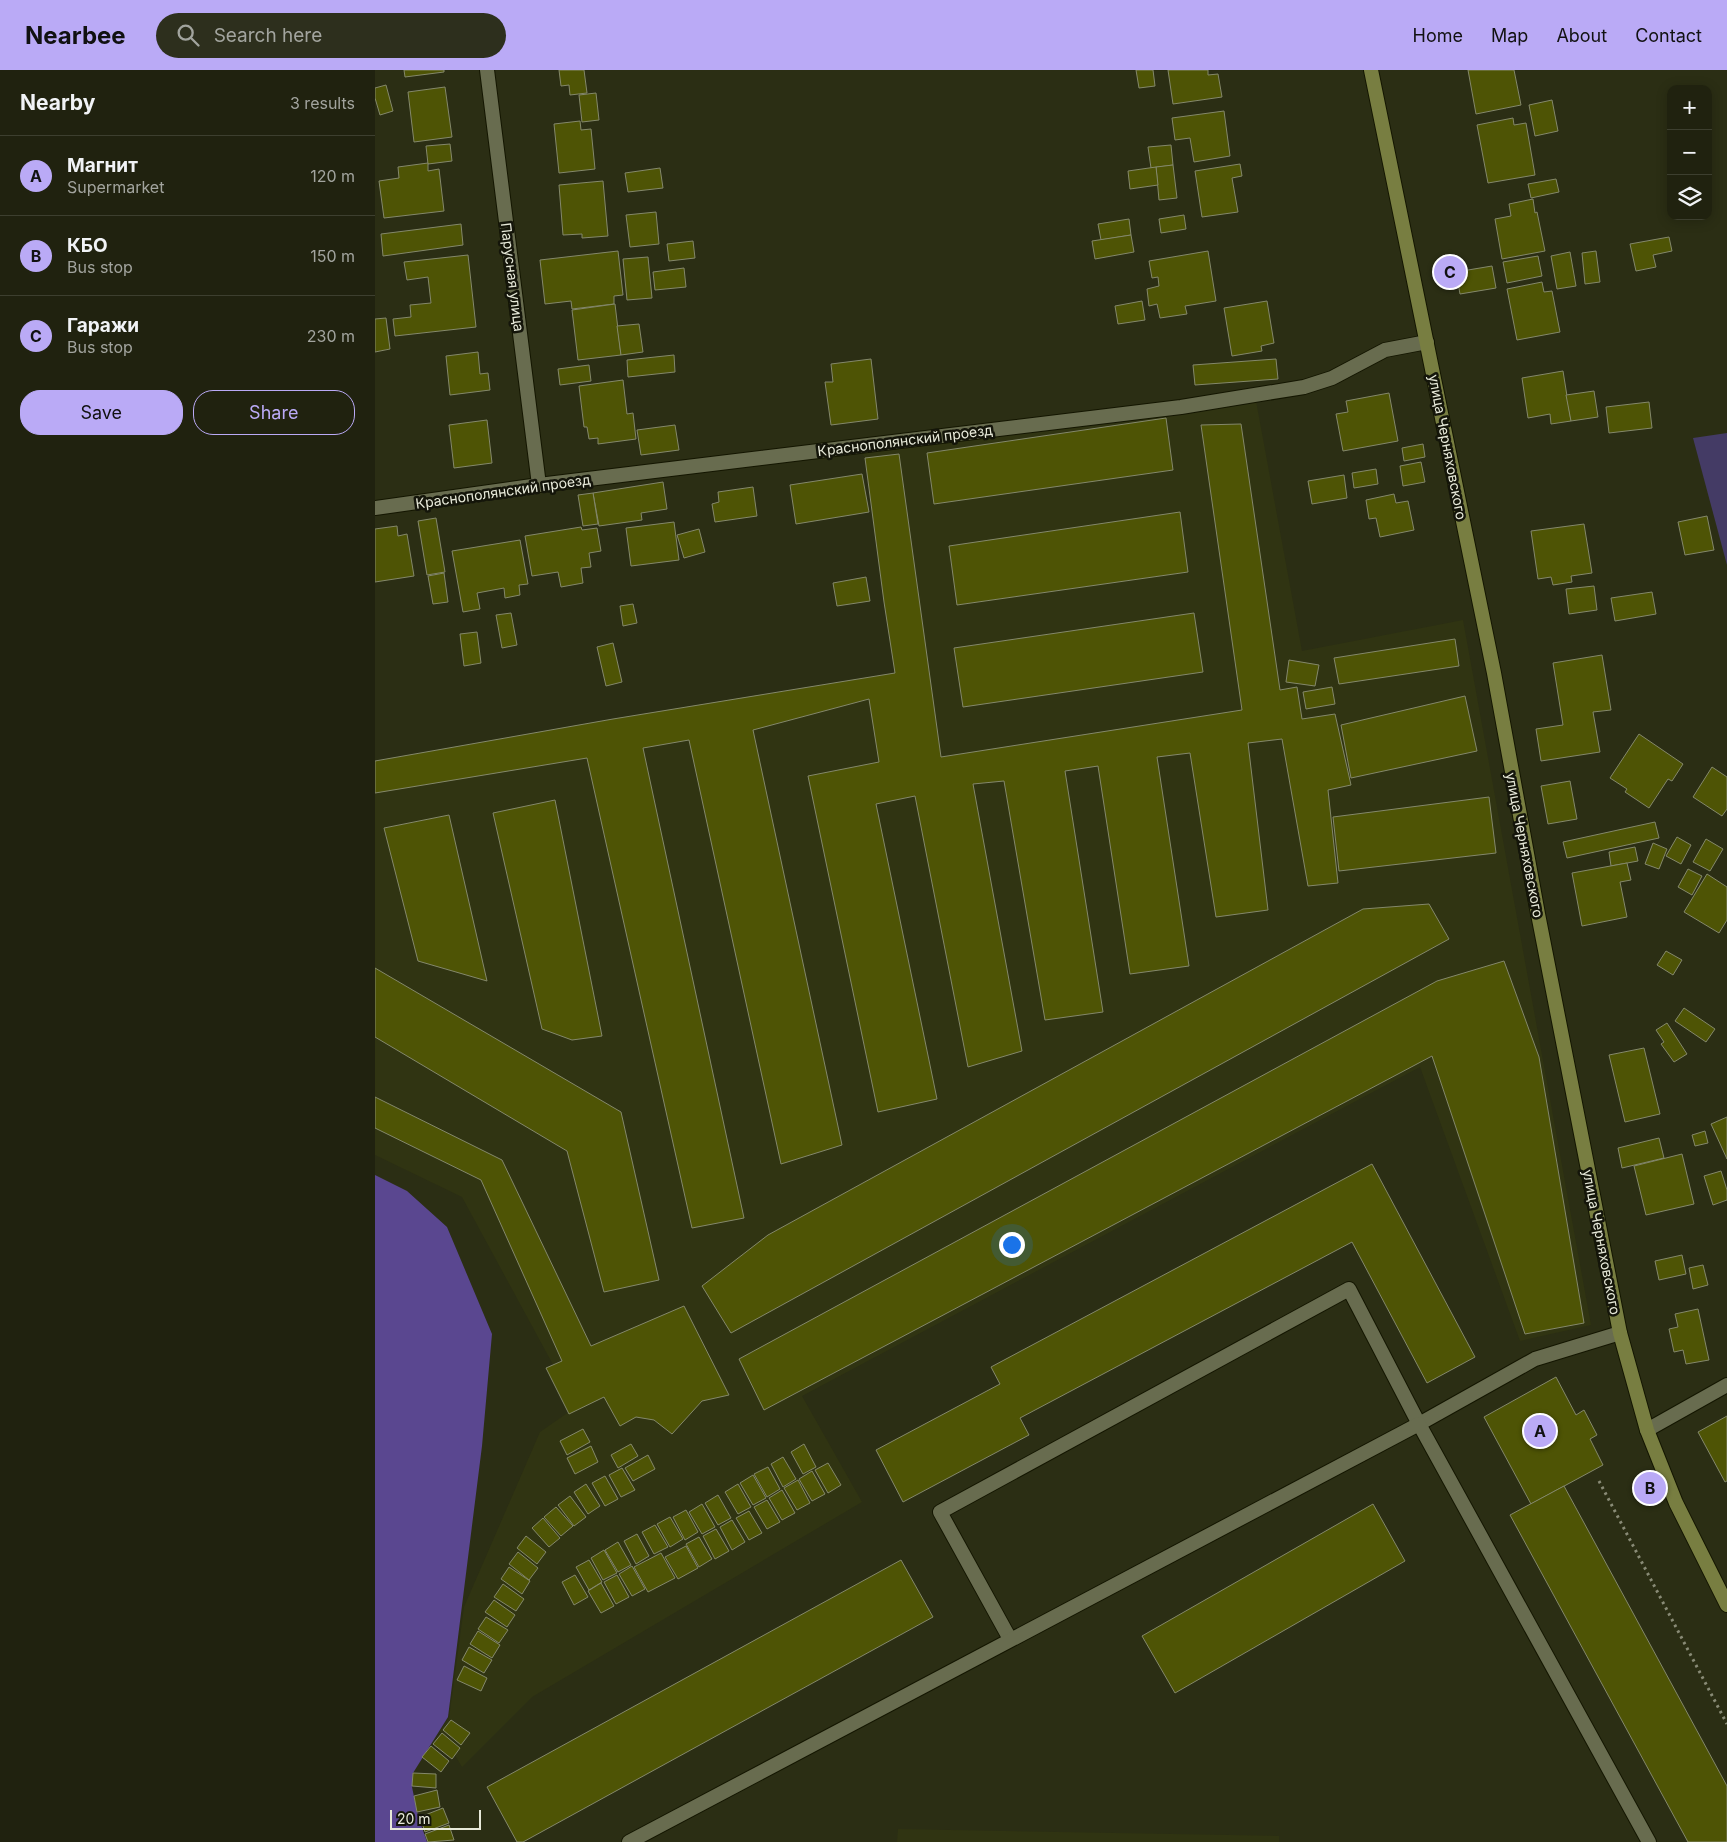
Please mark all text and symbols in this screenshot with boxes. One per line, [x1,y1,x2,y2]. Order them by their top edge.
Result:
search box [156,13,506,58]
text: Nearbee [25,21,126,50]
icon: search [174,21,202,49]
text: Search here [214,24,322,47]
text: Home [1413,25,1463,46]
text: Map [1491,25,1528,46]
text: About [1556,25,1607,46]
text: Contact [1635,25,1702,46]
map controls [1667,85,1712,220]
button: + [1667,85,1712,130]
text: Nearby [20,90,95,115]
text: 3 results [290,93,355,113]
button: − [1667,130,1712,175]
text: Магнит [67,154,138,177]
text: A [30,166,42,186]
text: 120 m [310,166,355,186]
button: layers [1667,175,1712,220]
text: Supermarket [67,177,164,197]
street label: Парусная улица [498,221,528,333]
text: КБО [67,234,108,257]
text: B [31,246,41,266]
text: 150 m [310,246,355,266]
pin: C [1434,253,1466,291]
text: Bus stop [67,257,133,277]
text: Гаражи [67,314,139,337]
text: C [30,326,42,346]
text: 230 m [307,326,355,346]
text: Bus stop [67,337,133,357]
street label: улица Черняховского [1426,373,1470,521]
button: Save [20,390,183,435]
button: Share [193,390,355,435]
street label: Краснополянский проезд [816,421,994,459]
street label: Краснополянский проезд [414,470,592,512]
street label: улица Черняховского [1503,771,1547,919]
street label: улица Черняховского [1580,1168,1624,1316]
your location [999,1232,1025,1258]
pin: A [1524,1412,1556,1450]
pin: B [1634,1469,1666,1507]
scale bar [390,1807,481,1830]
text: 20 m [397,1810,431,1827]

